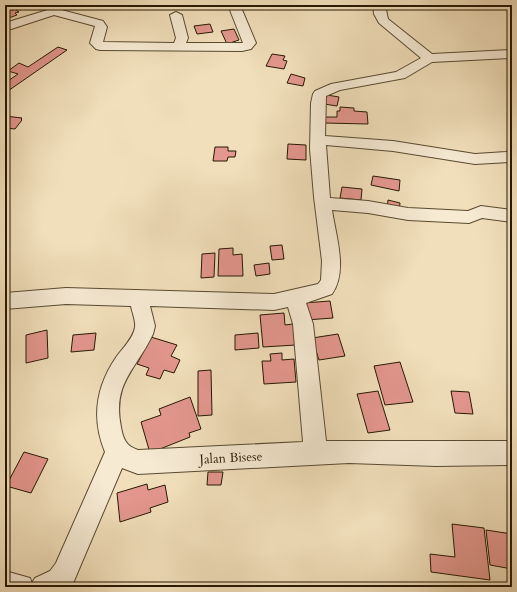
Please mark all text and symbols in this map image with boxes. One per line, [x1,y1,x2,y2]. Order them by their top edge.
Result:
street label: Jalan Bisese [197,447,263,469]

